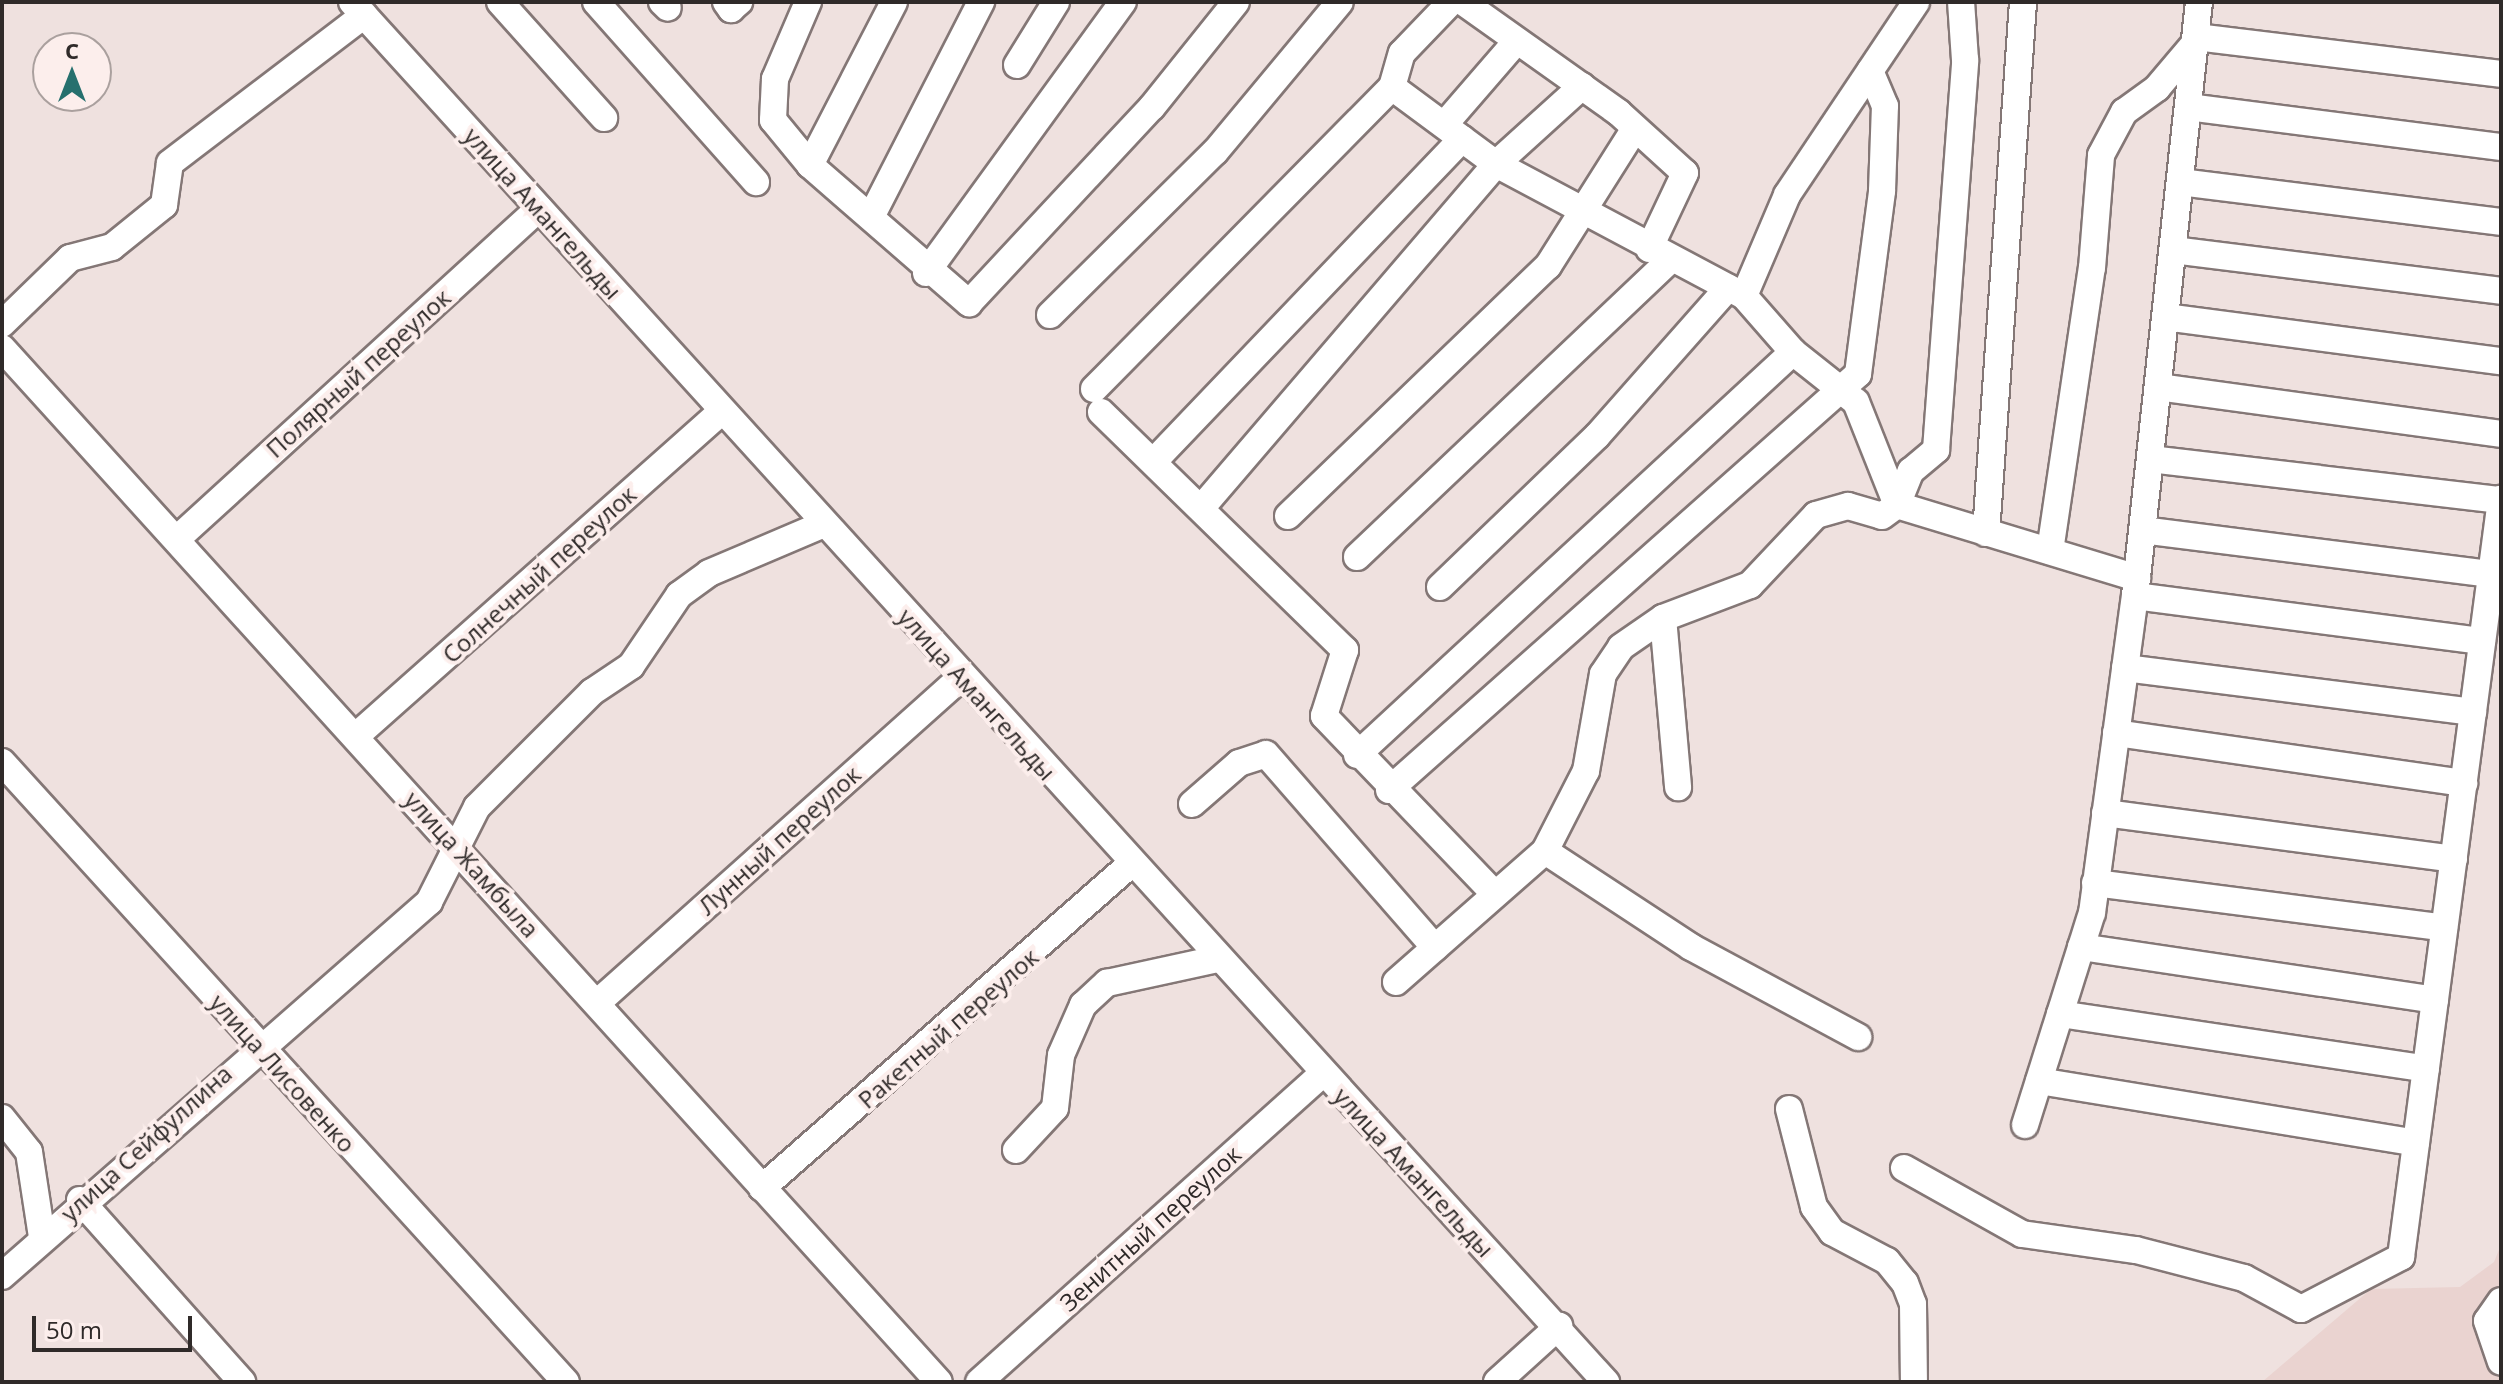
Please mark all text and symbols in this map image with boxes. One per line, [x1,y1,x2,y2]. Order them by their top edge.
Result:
north arrow [32,32,112,112]
text: С [65,35,79,65]
street label: улица Амангельды [458,121,628,305]
street label: Полярный переулок [260,283,456,463]
street label: Солнечный переулок [436,479,642,669]
street label: улица Амангельды [892,602,1062,786]
street label: Лунный переулок [692,760,866,920]
street label: улица Жамбыла [399,785,545,943]
street label: Ракетный переулок [852,942,1044,1114]
street label: улица Лисовенко [204,988,362,1158]
street label: улица Сейфуллина [55,1059,237,1227]
street label: улица Амангельды [1328,1081,1500,1263]
street label: Зенитный переулок [1054,1139,1246,1317]
scale bar [36,1300,196,1350]
text: 50 m [46,1313,102,1346]

